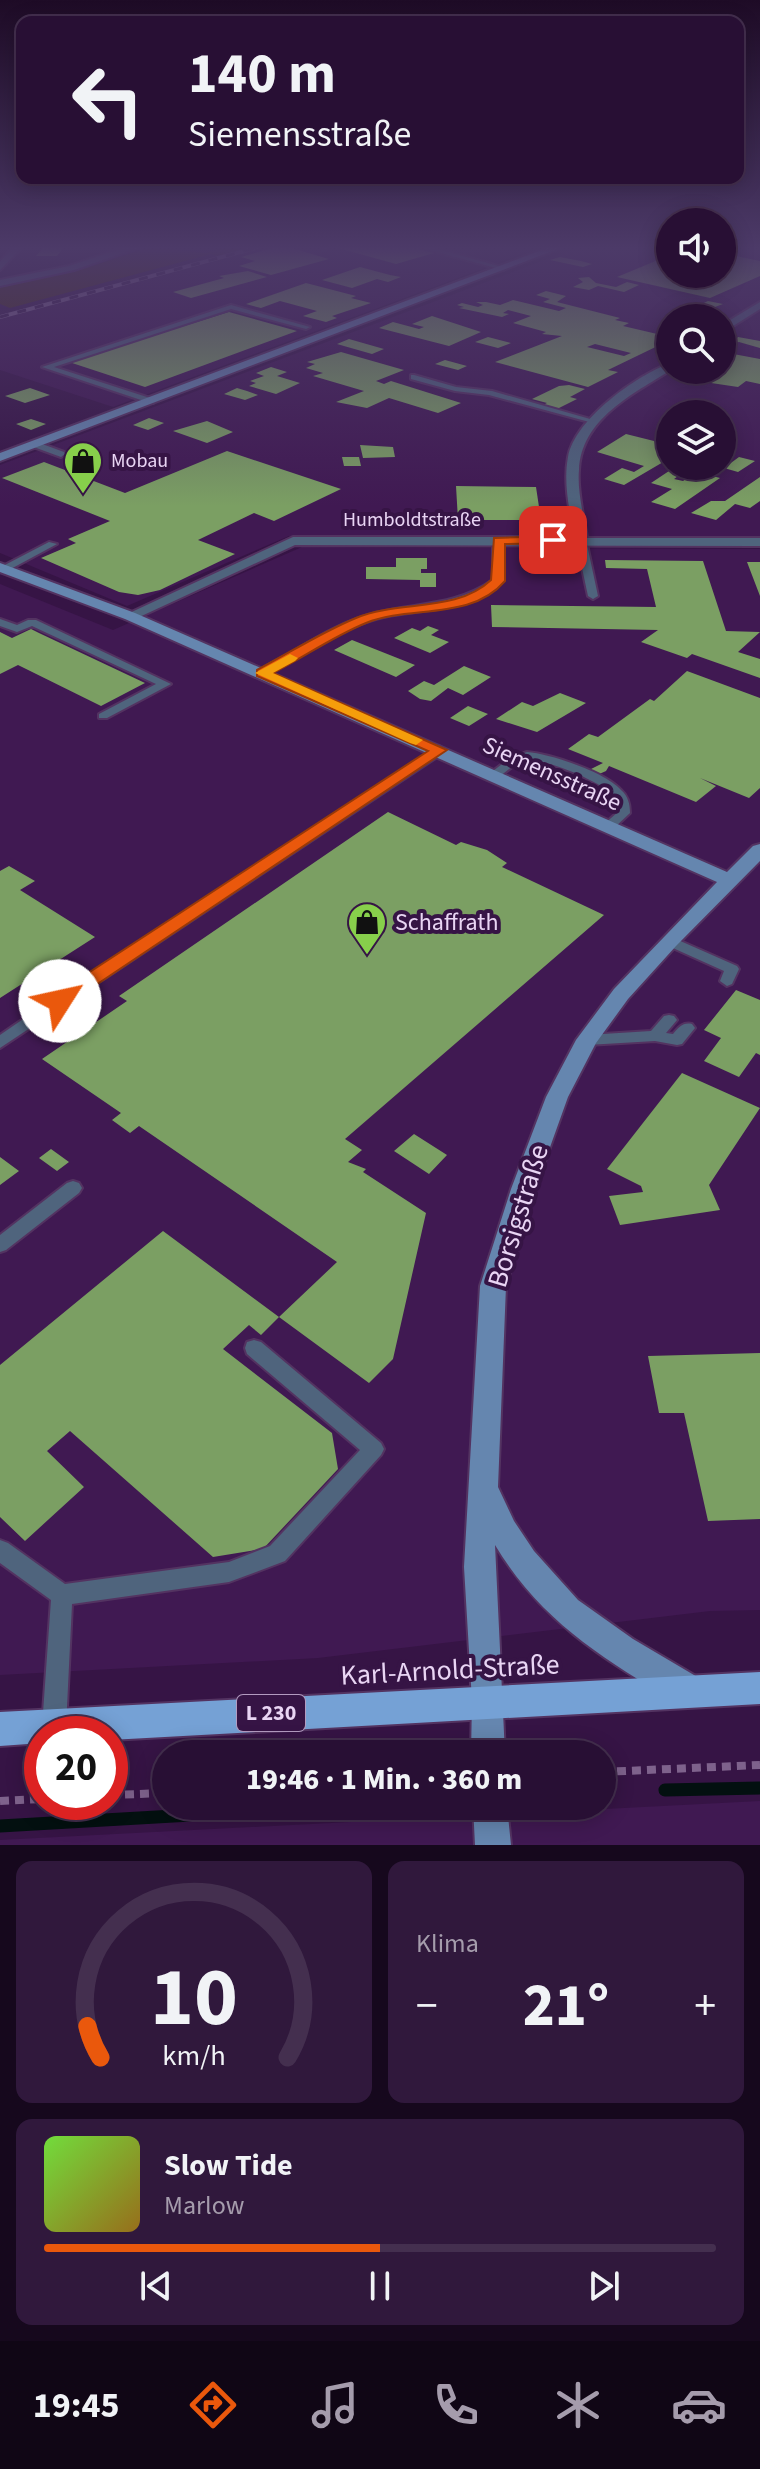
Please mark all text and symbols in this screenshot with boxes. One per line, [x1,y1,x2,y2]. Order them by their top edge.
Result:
text: 140 m [188,35,336,114]
icon: left [56,48,160,152]
text: Siemensstraße [188,109,411,160]
map controls [656,208,736,480]
button: sound [656,208,736,288]
button: search [656,304,736,384]
button: layers [656,400,736,480]
shop icon: Mobau [62,440,104,495]
place label: Mobau [111,447,168,475]
street label: Humboldtstraße [343,506,481,534]
pin [519,506,587,574]
icon: arrive [531,518,575,562]
street label: Siemensstraße [477,728,627,820]
shop icon: Schaffrath [346,901,388,956]
place label: Schaffrath [395,905,498,940]
position arrow [18,959,102,1043]
street label: Borsigstraße [477,1139,559,1293]
street label: Karl-Arnold-Straße [340,1644,560,1696]
road number: L 230 [237,1695,305,1731]
speed limit sign: 20 [24,1716,128,1820]
text: 19:46 · 1 Min. · 360 m [246,1758,522,1801]
text: Klima [416,1925,479,1962]
text: 10 [150,1939,238,2057]
text: 21° [523,1964,609,2049]
text: − [416,1975,438,2038]
text: + [694,1975,716,2038]
text: km/h [162,2036,226,2076]
text: Slow Tide [164,2144,293,2187]
text: Marlow [164,2187,244,2224]
icon: previous [134,2264,178,2308]
icon: pause [358,2264,402,2308]
icon: next [582,2264,626,2308]
icon: directions [185,2377,241,2433]
icon: music [307,2377,363,2433]
icon: phone [428,2377,484,2433]
icon: climate [550,2377,606,2433]
icon: car [671,2377,727,2433]
text: 19:45 [33,2380,120,2431]

